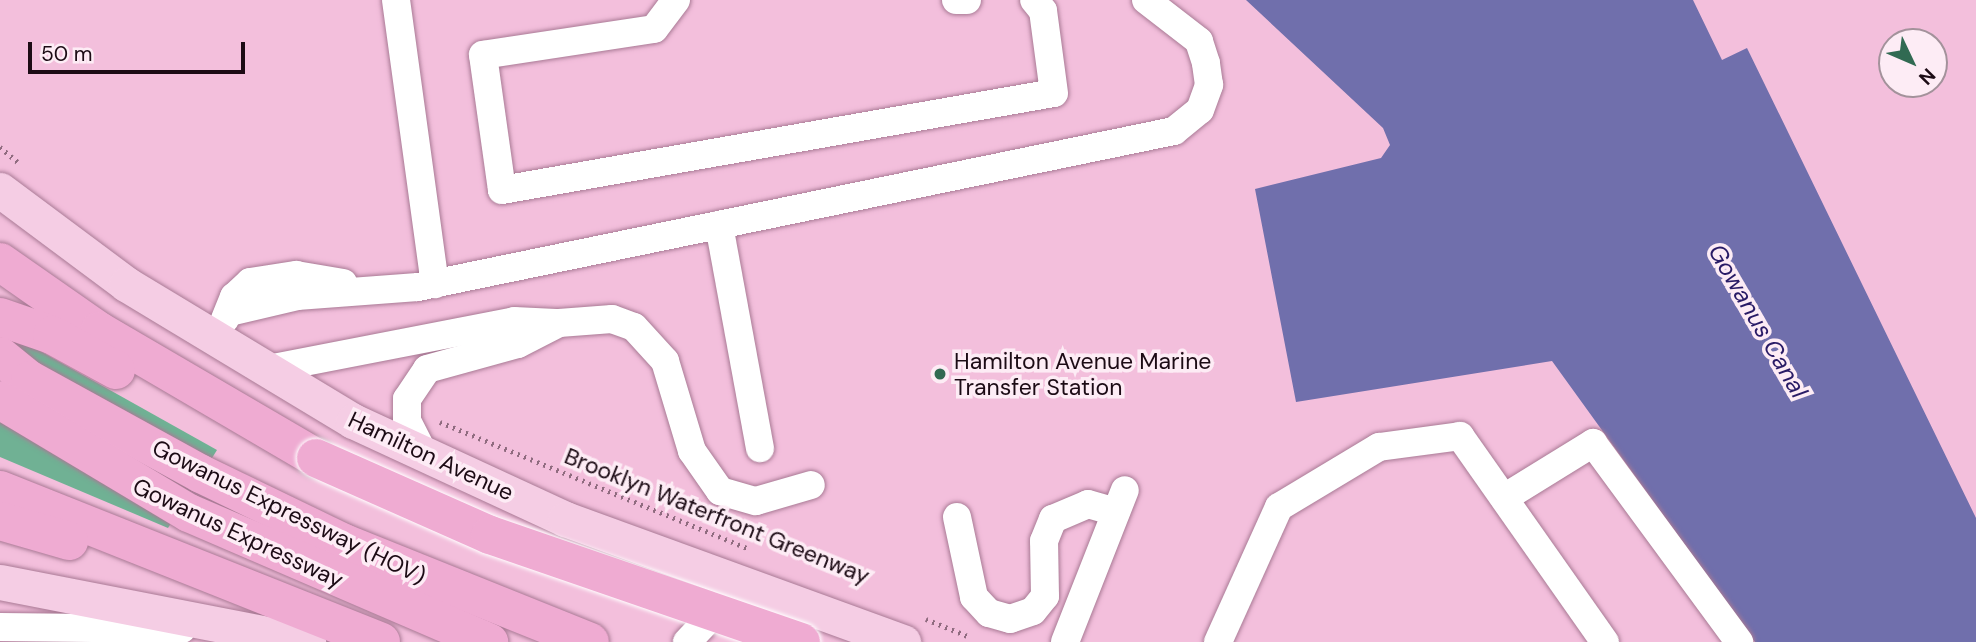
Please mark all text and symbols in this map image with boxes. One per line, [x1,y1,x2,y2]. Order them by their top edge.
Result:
scale bar [32,28,248,72]
north arrow [1878,28,1948,98]
text: 50 m [41,40,92,68]
text: N [1913,63,1941,90]
water label: Gowanus Canal [1702,239,1814,403]
place label: Hamilton Avenue Marine Transfer Station [954,347,1211,401]
marker: Hamilton Avenue Marine Transfer Station [932,366,948,382]
street label: Hamilton Avenue [344,406,518,506]
street label: Gowanus Expressway (HOV) [148,434,430,590]
street label: Brooklyn Waterfront Greenway [560,442,874,590]
street label: Gowanus Expressway [128,472,348,594]

